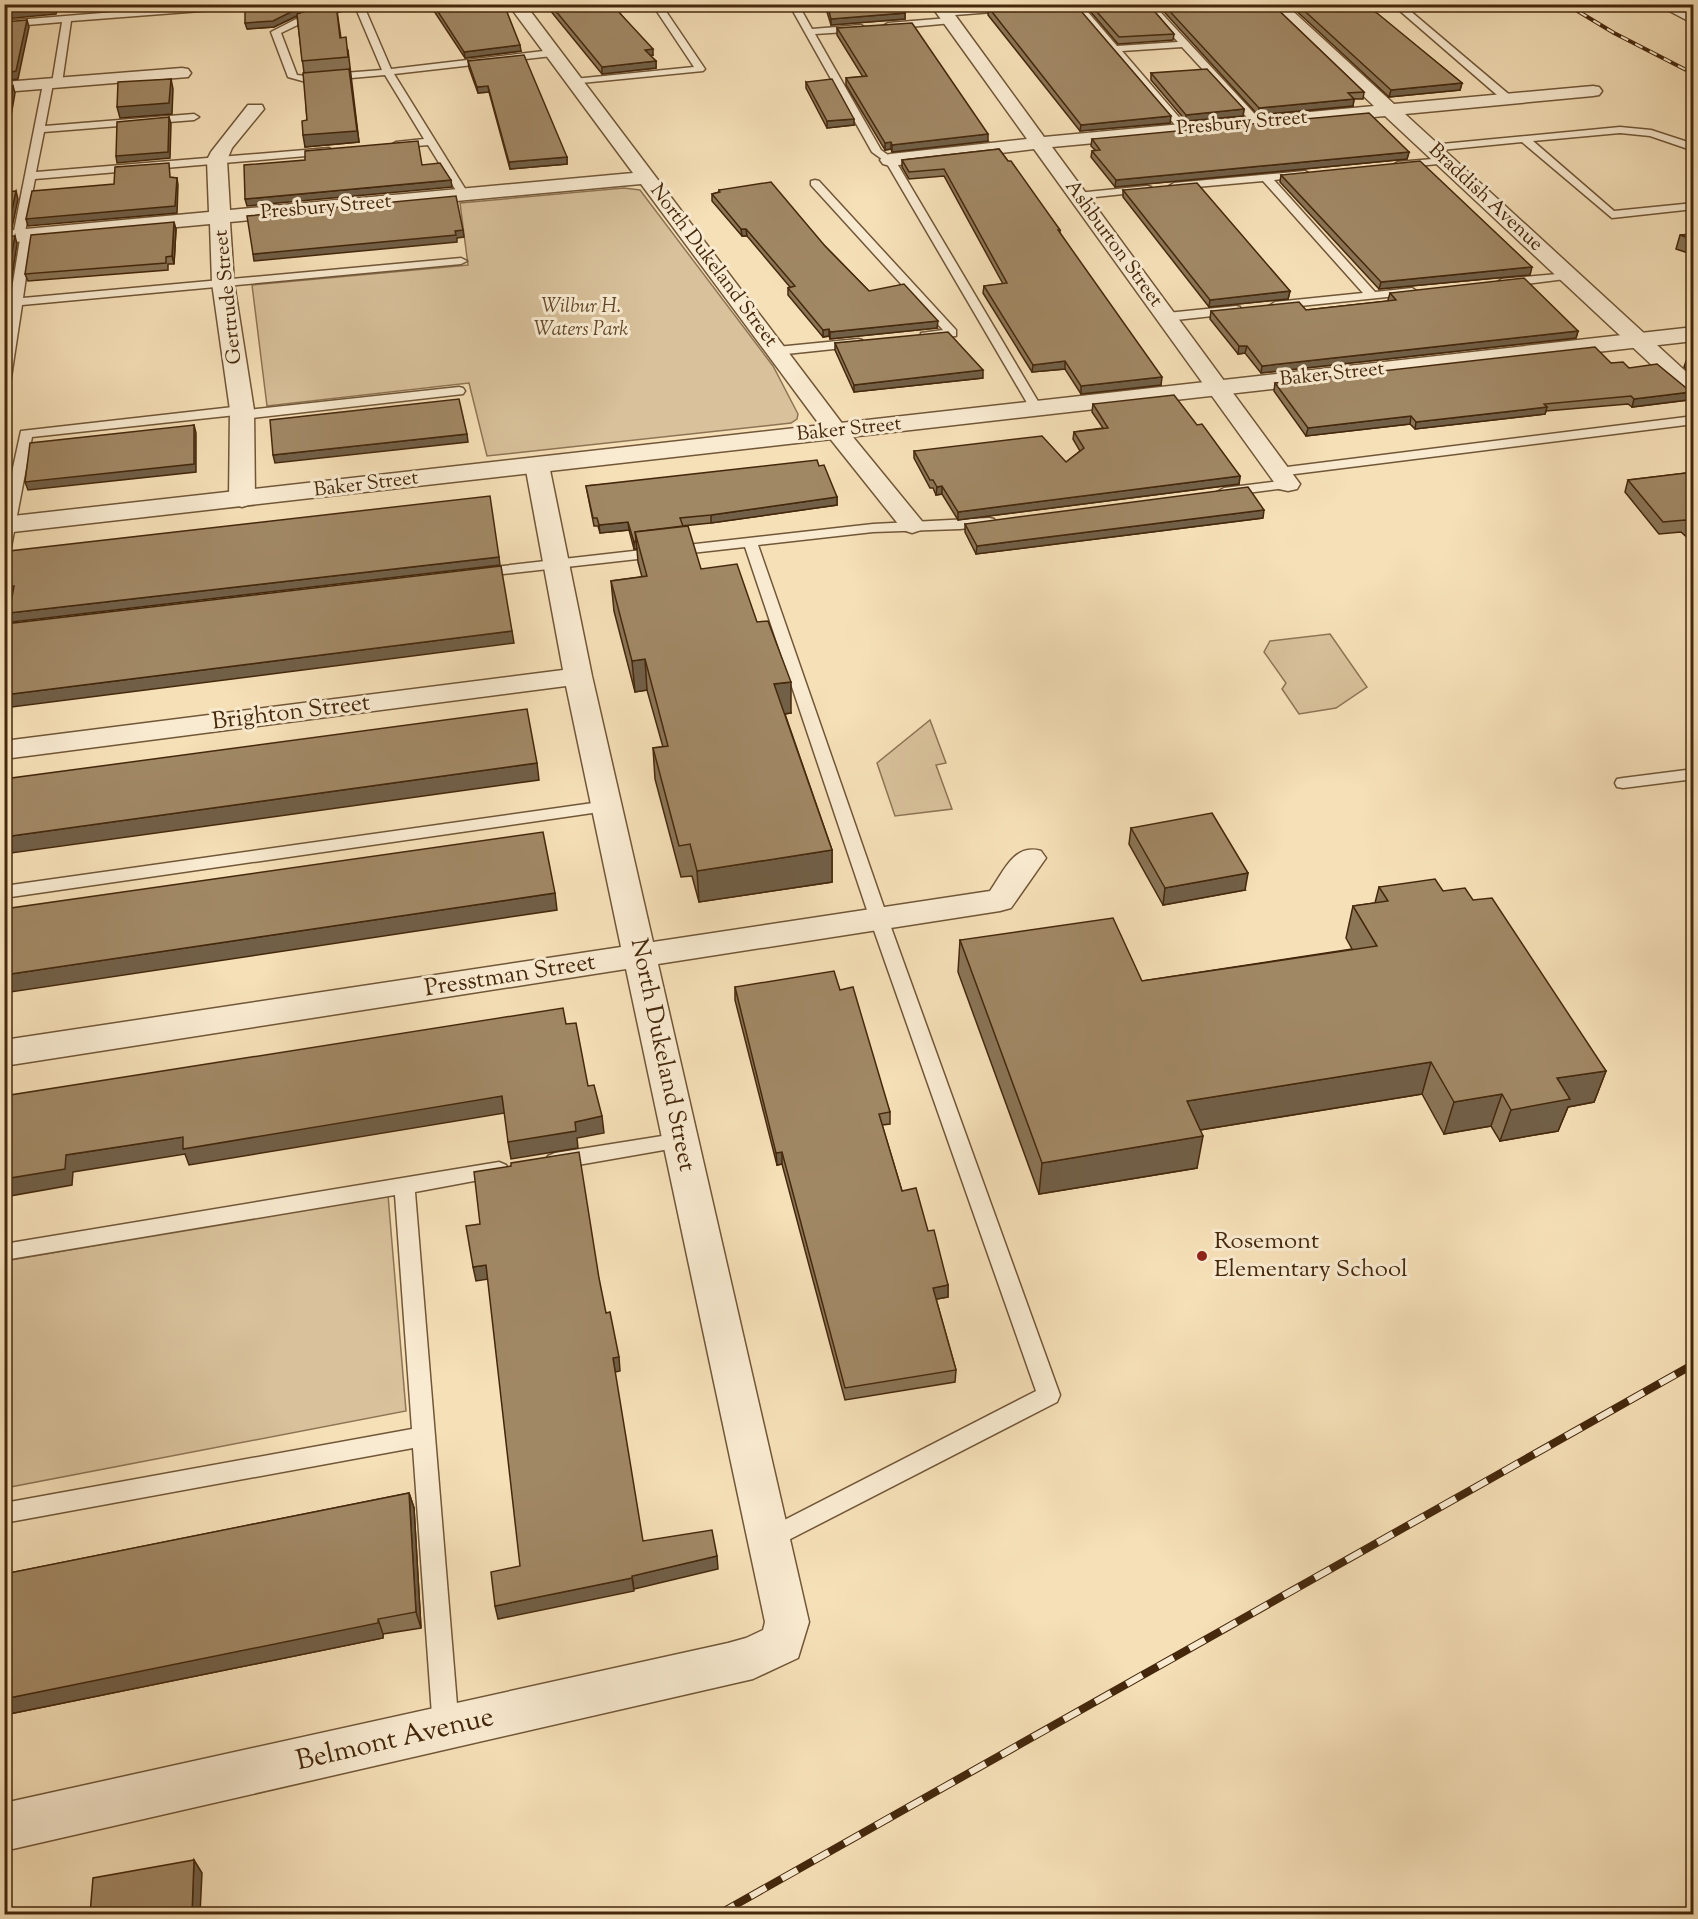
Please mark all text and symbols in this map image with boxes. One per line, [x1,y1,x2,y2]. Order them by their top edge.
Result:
street label: Presbury Street [1175,104,1309,144]
street label: Braddish Avenue [1421,137,1549,259]
street label: Ashburton Street [1057,174,1169,314]
street label: North Dukeland Street [642,178,784,354]
street label: Presbury Street [259,188,393,228]
street label: Gertrude Street [207,228,250,366]
park label: Wilbur H. Waters Park [534,293,628,345]
street label: Baker Street [1278,355,1386,395]
street label: Baker Street [795,410,903,450]
street label: Baker Street [312,464,420,506]
street label: Brighton Street [210,686,372,740]
street label: North Dukeland Street [621,935,703,1175]
street label: Presstman Street [422,946,598,1006]
place label: Rosemont Elementary School [1214,1225,1408,1287]
marker: Rosemont Elementary School [1195,1249,1209,1263]
street label: Belmont Avenue [292,1698,498,1782]

